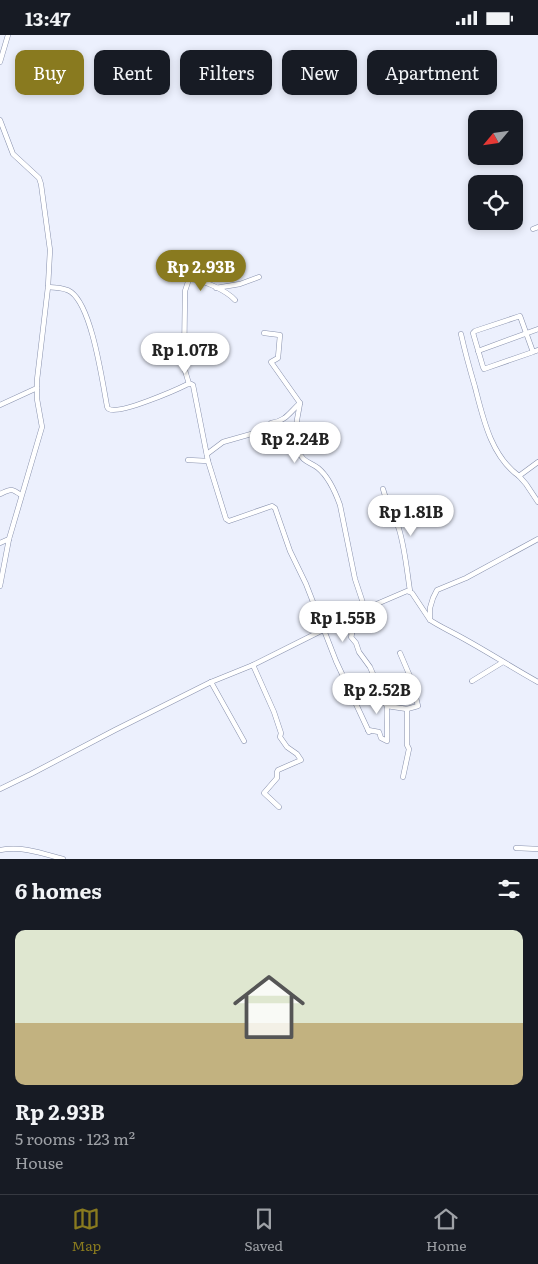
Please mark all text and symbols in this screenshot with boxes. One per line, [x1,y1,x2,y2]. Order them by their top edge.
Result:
text: 13:47 [25,4,70,32]
chip: Buy [15,50,84,95]
chip: Rent [94,50,170,95]
chip: Filters [180,50,272,95]
chip: New [282,50,357,95]
chip: Apartment [367,50,497,95]
north arrow [468,110,522,165]
map controls [468,110,523,230]
button: locate [468,175,523,230]
pin: Rp 2.93B [149,249,253,292]
text: Rp 2.93B [167,254,235,278]
pin: Rp 1.07B [133,333,237,375]
text: Rp 1.07B [152,337,218,361]
pin: Rp 2.24B [243,421,347,464]
text: Rp 2.24B [261,426,329,450]
pin: Rp 1.81B [359,495,463,537]
text: Rp 1.81B [379,499,443,523]
pin: Rp 1.55B [291,601,395,643]
text: Rp 1.55B [310,605,376,629]
pin: Rp 2.52B [325,673,429,715]
text: Rp 2.52B [343,677,411,701]
text: 6 homes [15,874,102,905]
icon: filters [495,875,523,903]
icon: home [224,962,314,1052]
text: Rp 2.93B [15,1095,105,1126]
text: 5 rooms · 123 m² [15,1126,135,1150]
text: House [15,1150,63,1174]
tab: Map [71,1205,101,1255]
tab: Saved [244,1205,283,1255]
tab: Home [426,1205,467,1255]

